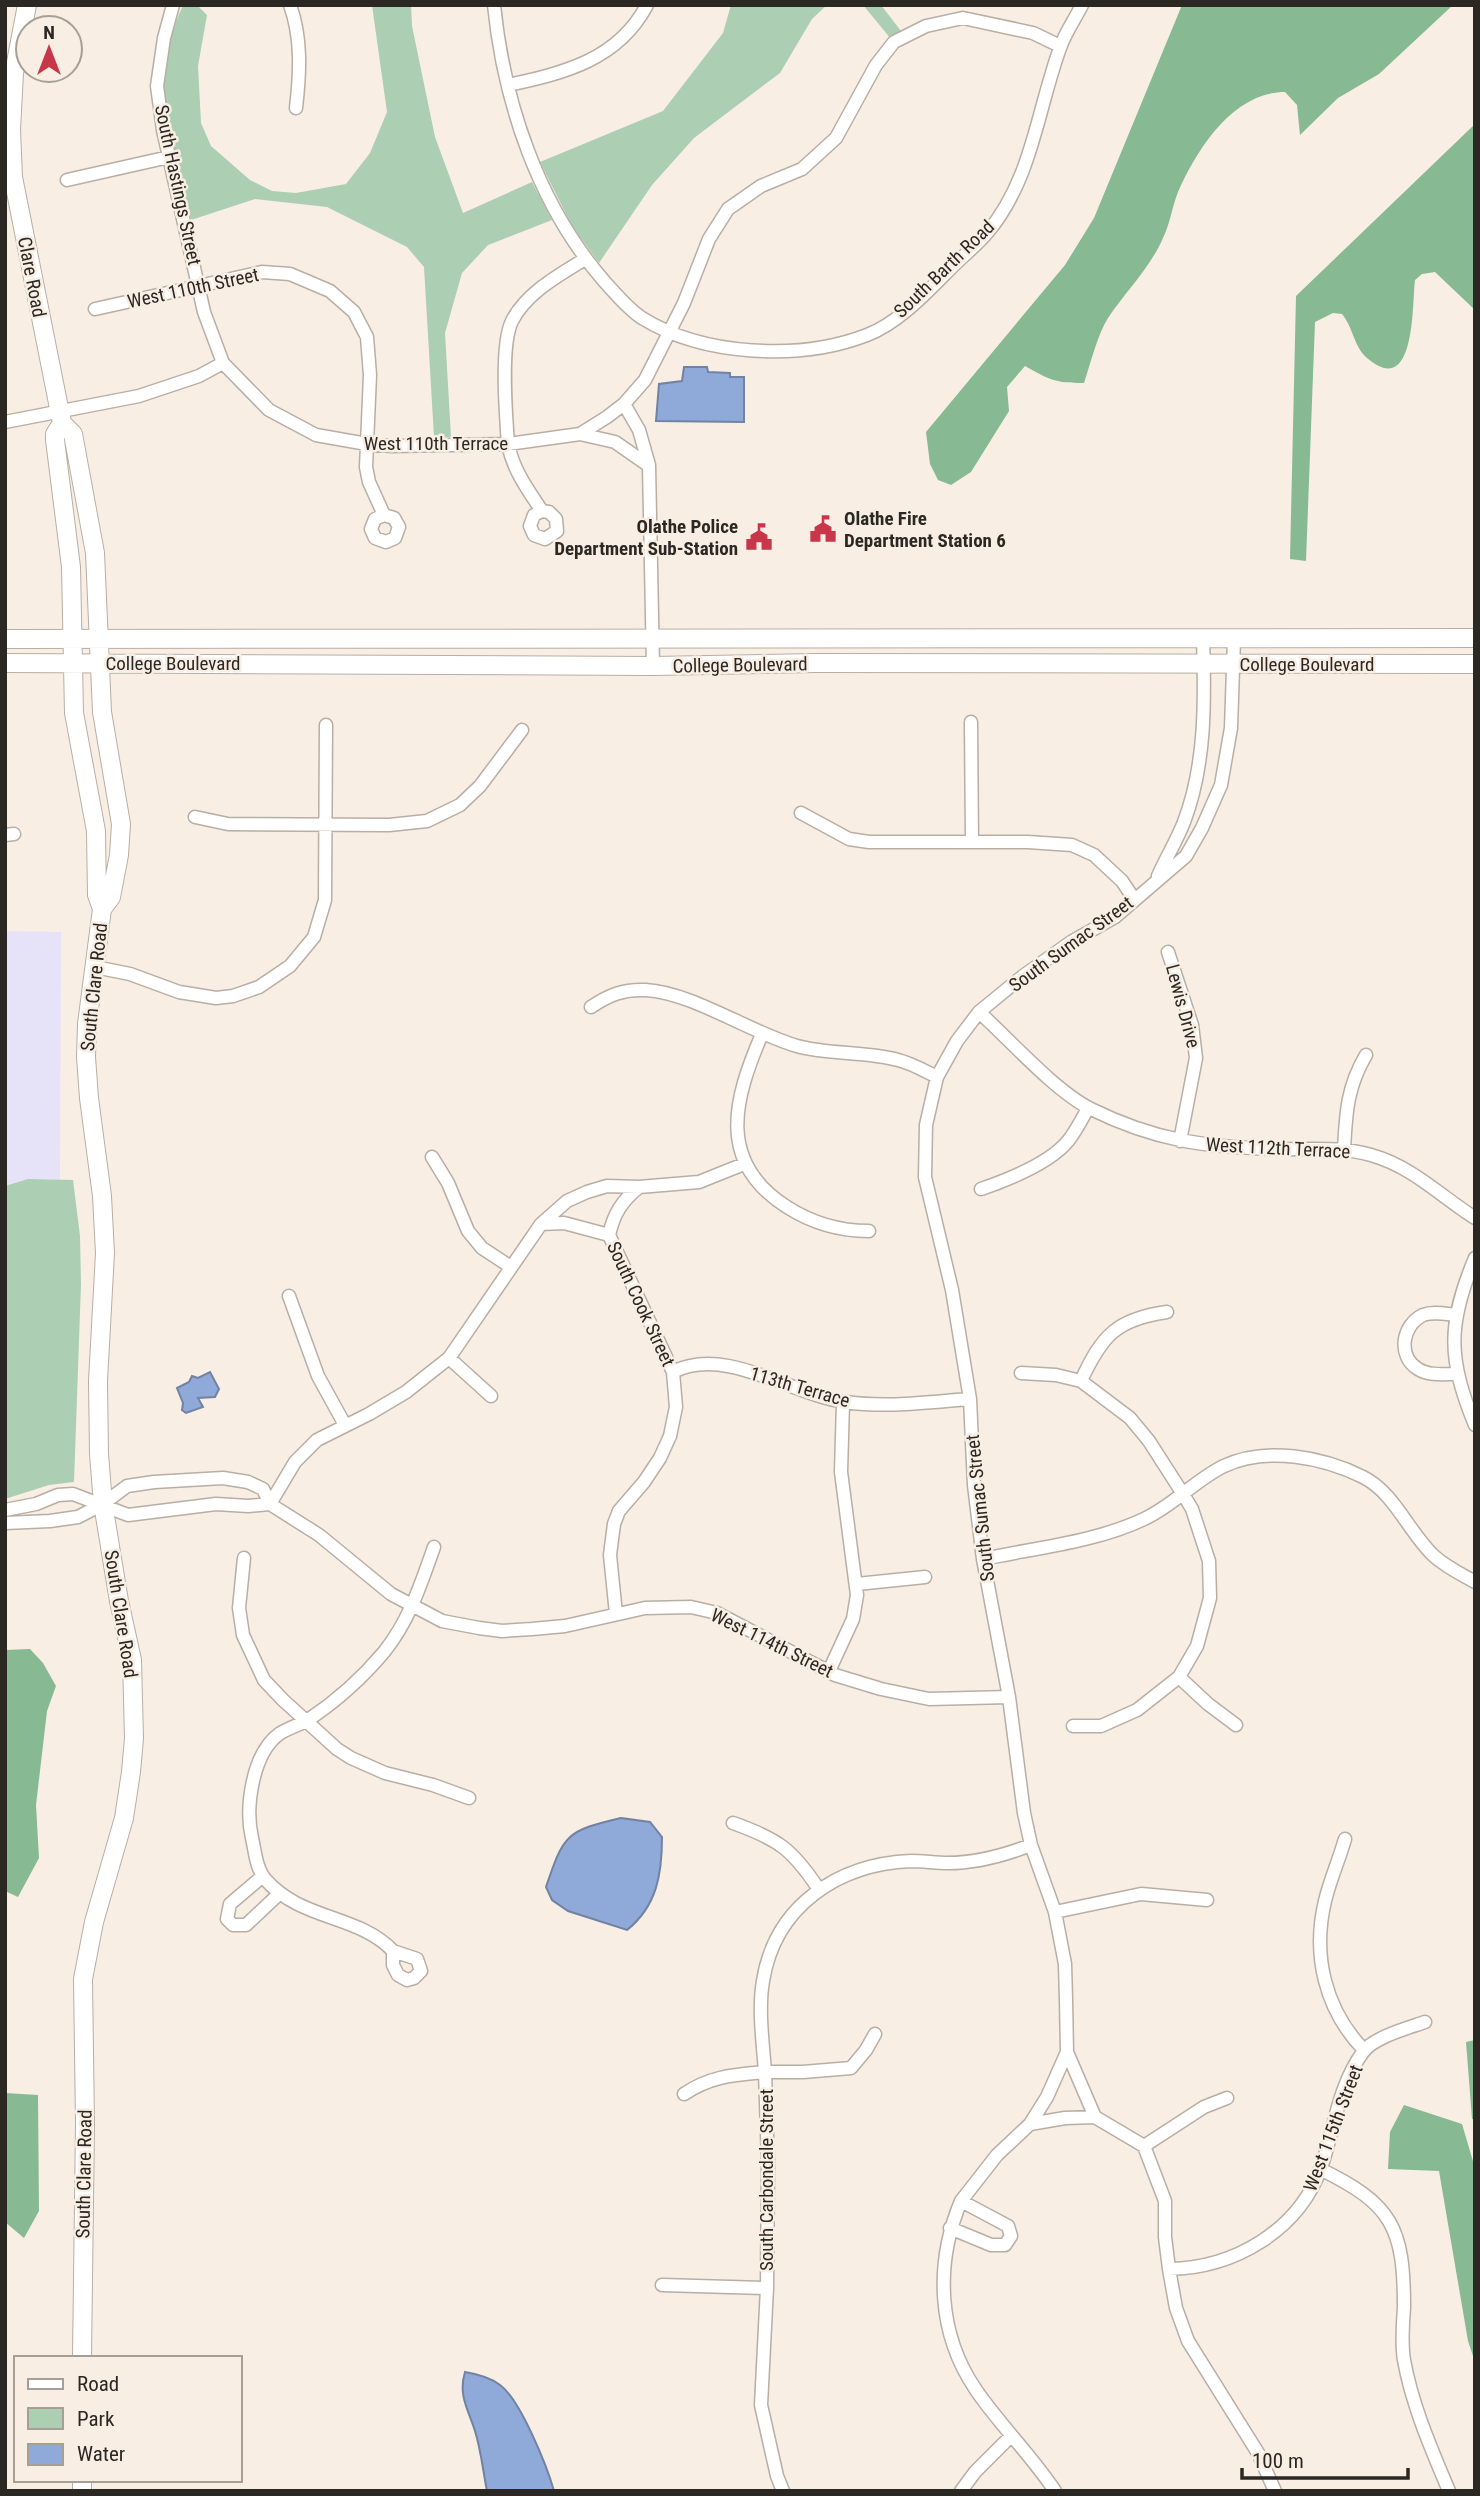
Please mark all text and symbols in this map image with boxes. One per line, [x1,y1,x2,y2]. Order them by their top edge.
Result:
north arrow [14,14,84,84]
text: N [43,21,55,44]
street label: South Hastings Street [150,103,206,267]
street label: South Barth Road [889,215,999,323]
street label: Clare Road [13,235,51,319]
street label: West 110th Street [125,263,261,313]
street label: West 110th Terrace [364,432,508,455]
place label: Olathe Fire Department Station 6 [844,507,1006,552]
public building icon: Olathe Fire Department Station 6 [808,514,838,544]
place label: Olathe Police Department Sub-Station [554,515,738,560]
public building icon: Olathe Police Department Sub-Station [744,522,774,552]
street label: College Boulevard [106,652,240,675]
street label: College Boulevard [672,652,808,678]
street label: College Boulevard [1240,653,1374,676]
street label: South Sumac Street [1004,891,1138,997]
street label: South Clare Road [76,922,112,1052]
street label: Lewis Drive [1161,962,1205,1050]
street label: West 112th Terrace [1205,1133,1351,1163]
street label: South Cook Street [602,1238,680,1370]
street label: 113th Terrace [747,1362,853,1412]
street label: South Sumac Street [961,1433,999,1583]
street label: South Clare Road [100,1548,142,1680]
street label: West 114th Street [707,1603,837,1683]
street label: West 115th Street [1298,2062,1368,2194]
street label: South Carbondale Street [755,2089,778,2271]
street label: South Clare Road [71,2109,97,2239]
legend [14,2356,242,2482]
text: Road [77,2372,119,2396]
text: Park [77,2407,115,2431]
scale bar [1242,2436,1408,2480]
text: Water [77,2442,125,2466]
text: 100 m [1252,2449,1304,2473]

